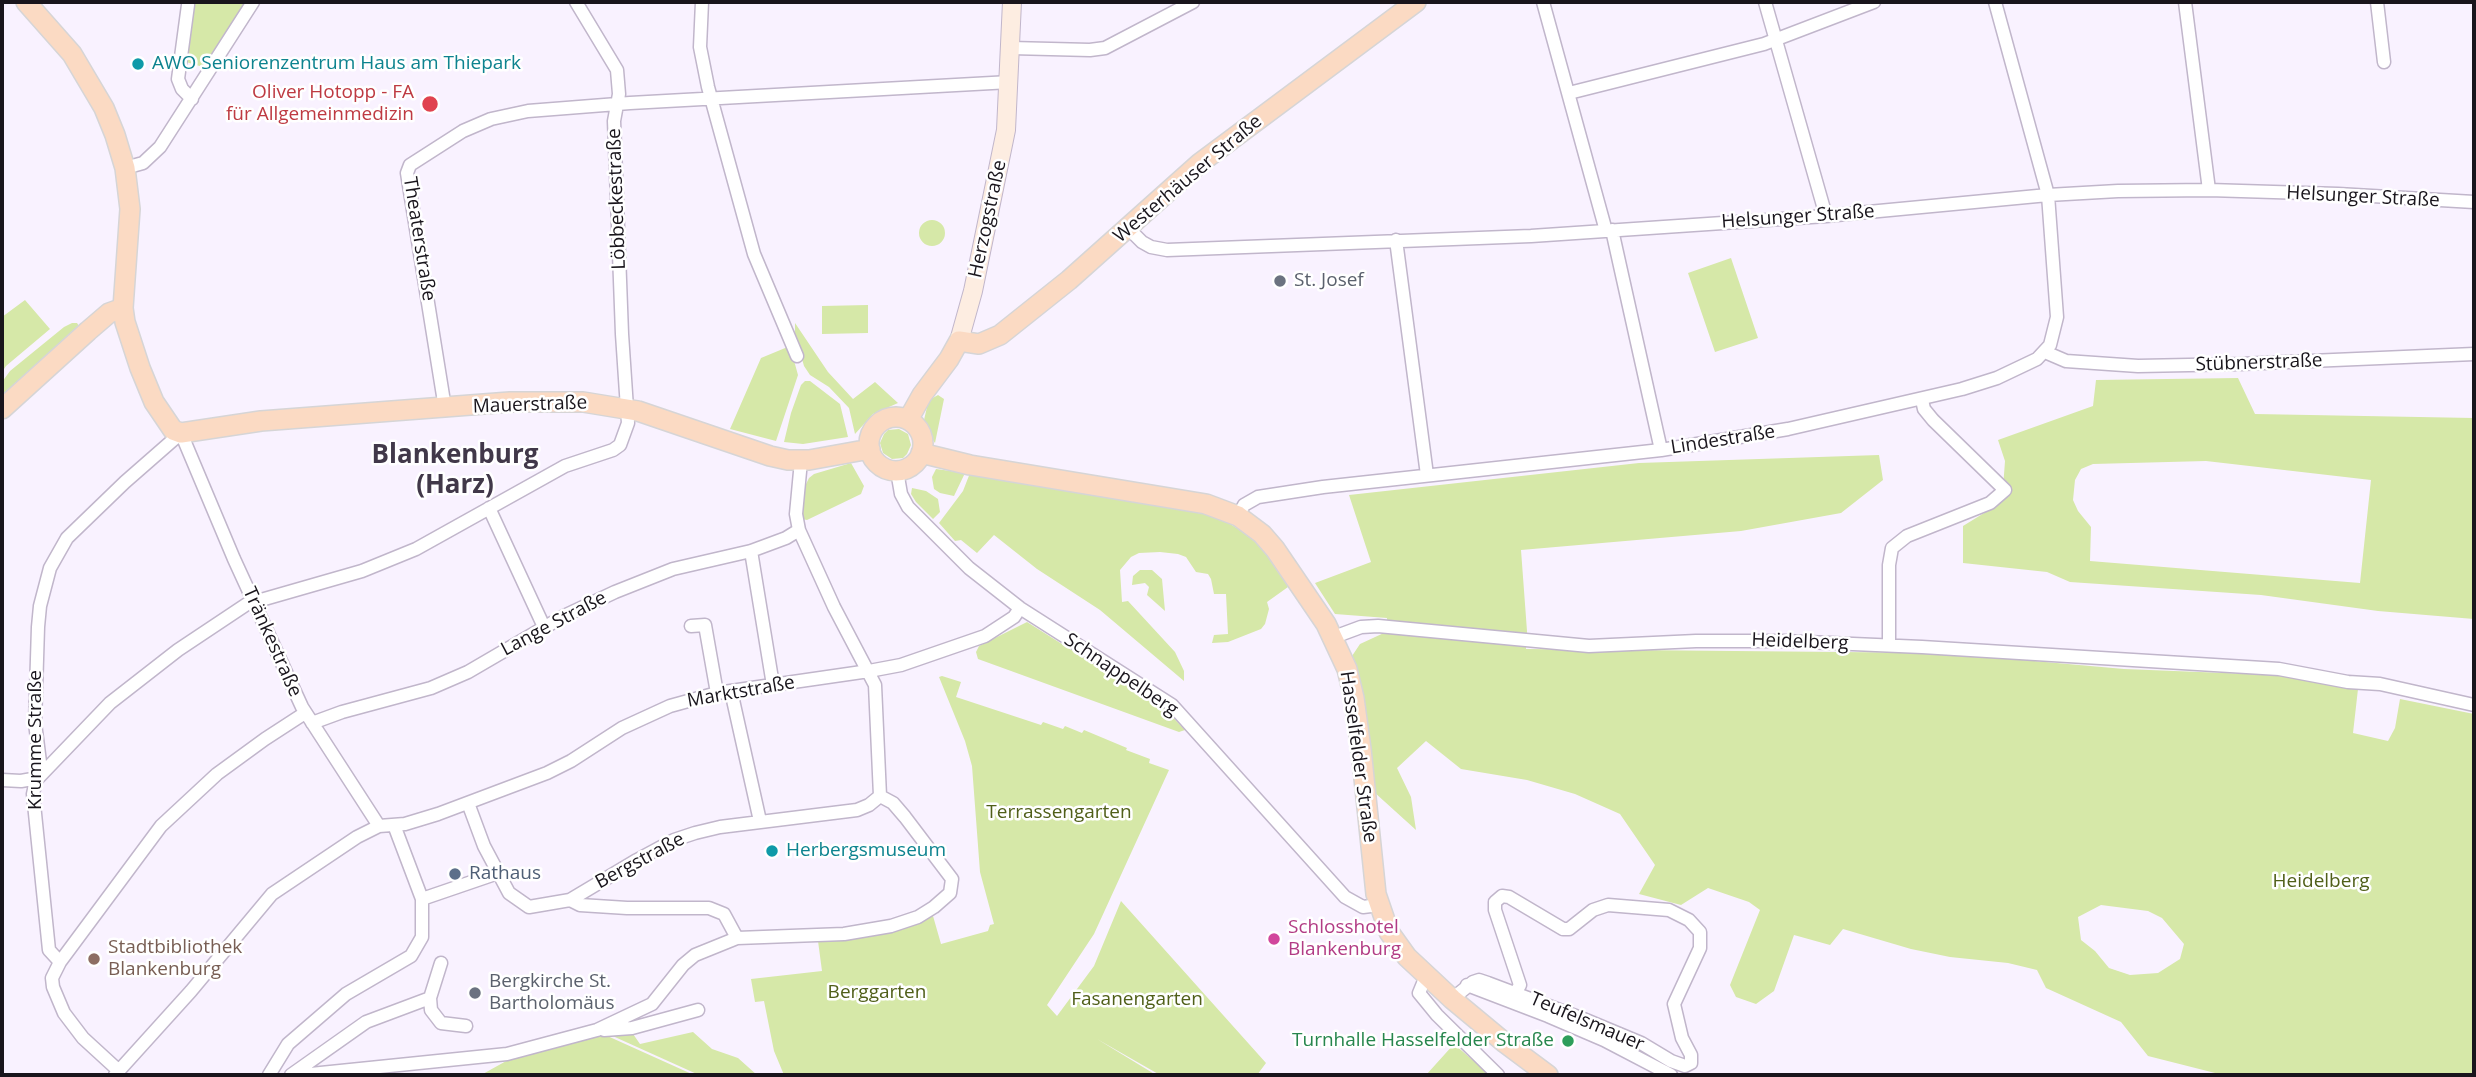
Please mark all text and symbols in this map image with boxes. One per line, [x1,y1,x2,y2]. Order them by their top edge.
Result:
place label: AWO Seniorenzentrum Haus am Thiepark [152,53,521,75]
marker: AWO Seniorenzentrum Haus am Thiepark [130,56,146,72]
place label: Oliver Hotopp - FA für Allgemeinmedizin [226,82,414,126]
marker: Oliver Hotopp - FA für Allgemeinmedizin [420,94,440,114]
street label: Westerhäuser Straße [1109,110,1267,248]
street label: Löbbeckestraße [603,128,631,270]
street label: Herzogstraße [964,158,1012,280]
street label: Theaterstraße [398,175,440,303]
street label: Helsunger Straße [2286,182,2440,212]
street label: Helsunger Straße [1721,200,1875,234]
place label: St. Josef [1294,270,1364,292]
marker: St. Josef [1272,273,1288,289]
street label: Stübnerstraße [2195,349,2323,377]
street label: Mauerstraße [472,392,588,418]
street label: Lindestraße [1669,421,1777,459]
district label: Blankenburg (Harz) [372,440,538,502]
street label: Tränkestraße [238,584,306,700]
street label: Lange Straße [497,587,611,661]
street label: Schnappelberg [1060,629,1182,721]
street label: Heidelberg [1751,629,1849,655]
street label: Krumme Straße [25,670,47,810]
street label: Hasselfelder Straße [1335,670,1381,844]
street label: Marktstraße [685,671,797,713]
park label: Terrassengarten [986,802,1132,824]
street label: Bergstraße [592,828,688,894]
place label: Herbergsmuseum [786,840,946,862]
marker: Herbergsmuseum [764,843,780,859]
place label: Rathaus [469,863,541,885]
marker: Rathaus [447,866,463,882]
park label: Heidelberg [2273,871,2369,893]
place label: Schlosshotel Blankenburg [1288,917,1401,961]
marker: Schlosshotel Blankenburg [1266,931,1282,947]
place label: Stadtbibliothek Blankenburg [108,937,242,981]
marker: Stadtbibliothek Blankenburg [86,951,102,967]
place label: Bergkirche St. Bartholomäus [489,971,615,1015]
park label: Berggarten [828,982,926,1004]
marker: Bergkirche St. Bartholomäus [467,985,483,1001]
street label: Teufelsmauer [1526,988,1648,1056]
park label: Fasanengarten [1071,989,1203,1011]
place label: Turnhalle Hasselfelder Straße [1292,1030,1554,1052]
marker: Turnhalle Hasselfelder Straße [1560,1033,1576,1049]

